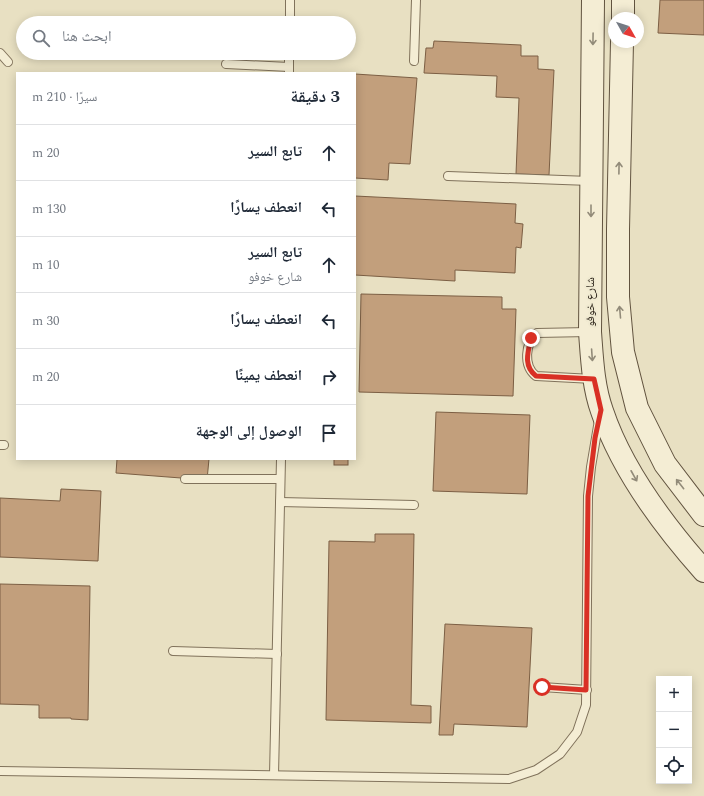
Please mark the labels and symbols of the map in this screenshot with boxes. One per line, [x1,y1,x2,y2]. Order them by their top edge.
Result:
north arrow [608,12,644,48]
one-way arrow [589,32,596,45]
one-way arrow [616,162,623,175]
one-way arrow [587,204,595,217]
street label: شارع خوفو [581,277,600,327]
one-way arrow [616,306,623,319]
route end [522,329,540,347]
one-way arrow [588,348,595,361]
one-way arrow [630,470,638,482]
one-way arrow [676,479,685,490]
route start [533,678,551,696]

